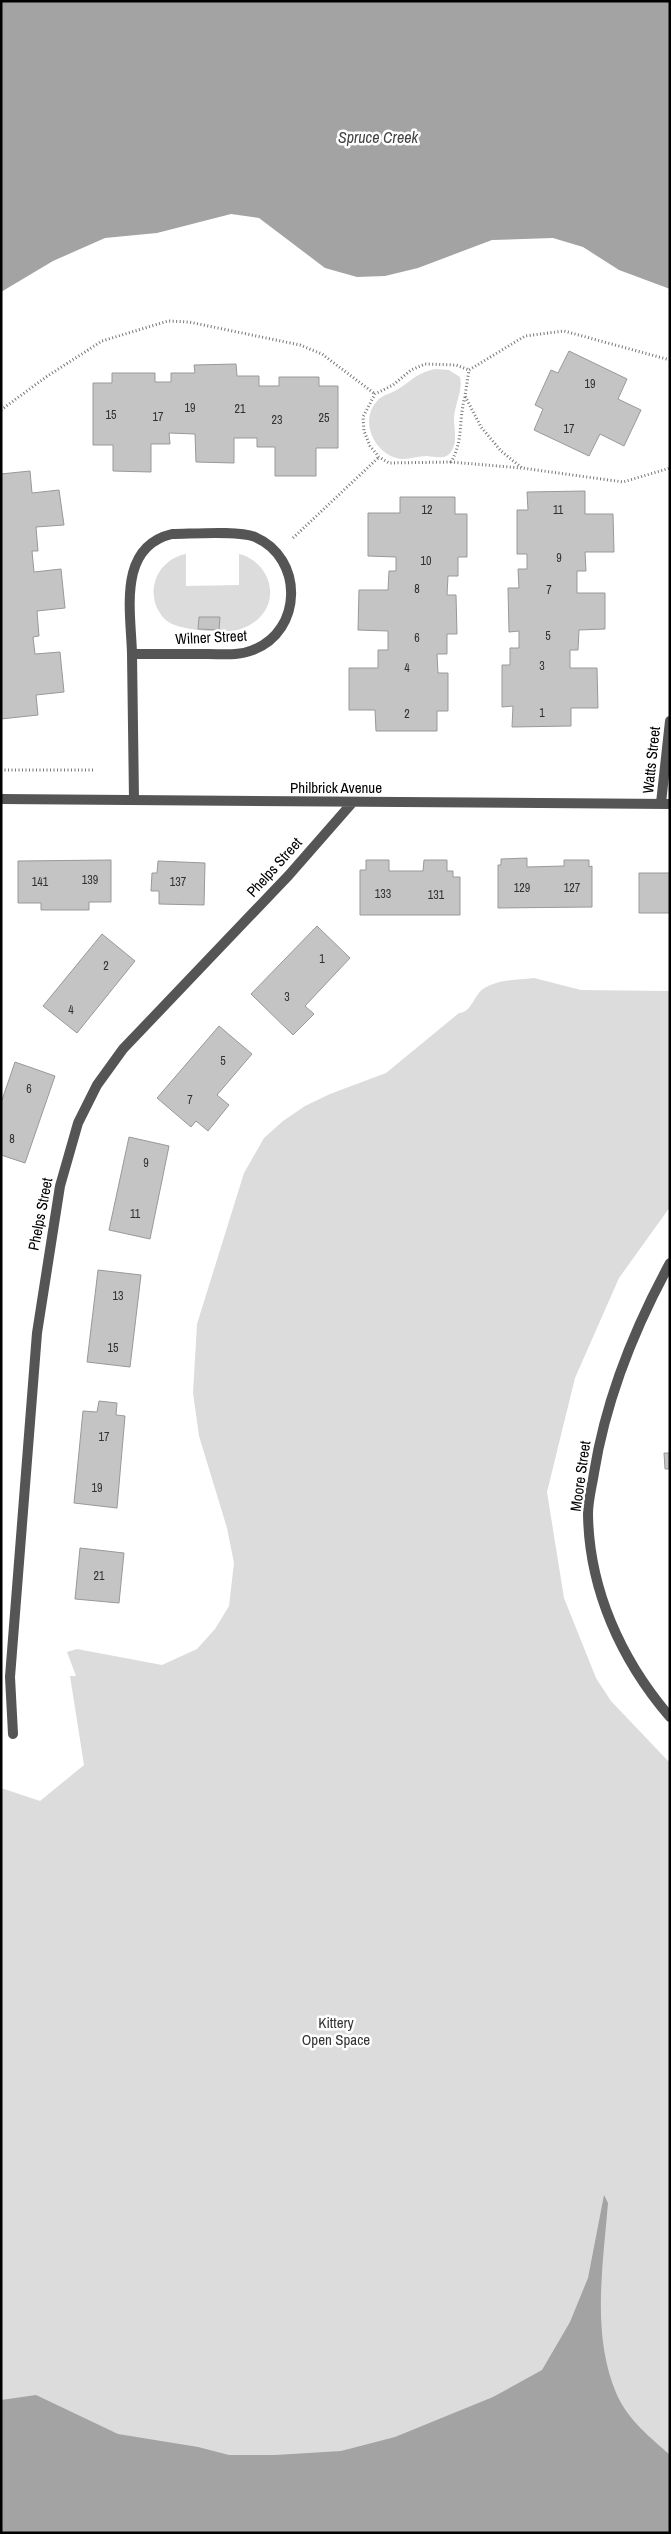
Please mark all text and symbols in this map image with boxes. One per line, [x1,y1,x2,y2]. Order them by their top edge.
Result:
water label: Spruce Creek [338,126,419,148]
house number: 19 [585,376,595,392]
house number: 19 [185,400,195,416]
house number: 21 [235,401,246,417]
house number: 15 [106,407,117,423]
house number: 17 [153,409,164,425]
house number: 25 [319,410,330,426]
house number: 23 [272,412,282,428]
house number: 17 [564,421,575,437]
house number: 12 [422,502,432,518]
house number: 11 [553,502,564,518]
house number: 9 [556,550,562,566]
house number: 10 [421,553,431,569]
house number: 8 [414,581,420,597]
house number: 7 [546,582,552,598]
street label: Wilner Street [175,625,248,649]
house number: 5 [545,628,551,644]
house number: 6 [414,630,420,646]
house number: 3 [539,658,545,674]
house number: 4 [404,660,410,676]
house number: 1 [539,705,545,721]
house number: 2 [404,706,410,722]
street label: Watts Street [637,725,665,795]
street label: Philbrick Avenue [290,777,382,798]
street label: Phelps Street [241,832,307,901]
house number: 139 [82,872,98,888]
house number: 141 [32,874,49,890]
house number: 137 [170,874,187,890]
house number: 129 [514,880,530,896]
house number: 127 [564,880,581,896]
house number: 133 [375,886,391,902]
house number: 131 [428,887,445,903]
house number: 1 [319,951,325,967]
house number: 2 [103,958,109,974]
house number: 3 [284,989,290,1005]
house number: 4 [68,1002,74,1018]
house number: 5 [220,1053,226,1069]
house number: 6 [26,1081,32,1097]
house number: 7 [187,1092,193,1108]
house number: 8 [9,1131,15,1147]
house number: 9 [143,1155,149,1171]
street label: Phelps Street [23,1175,57,1252]
house number: 11 [130,1206,141,1222]
house number: 13 [113,1288,123,1304]
house number: 15 [108,1340,119,1356]
house number: 17 [99,1429,110,1445]
street label: Moore Street [565,1439,595,1513]
house number: 19 [92,1480,102,1496]
house number: 21 [94,1568,105,1584]
park label: Kittery Open Space [302,2012,370,2050]

